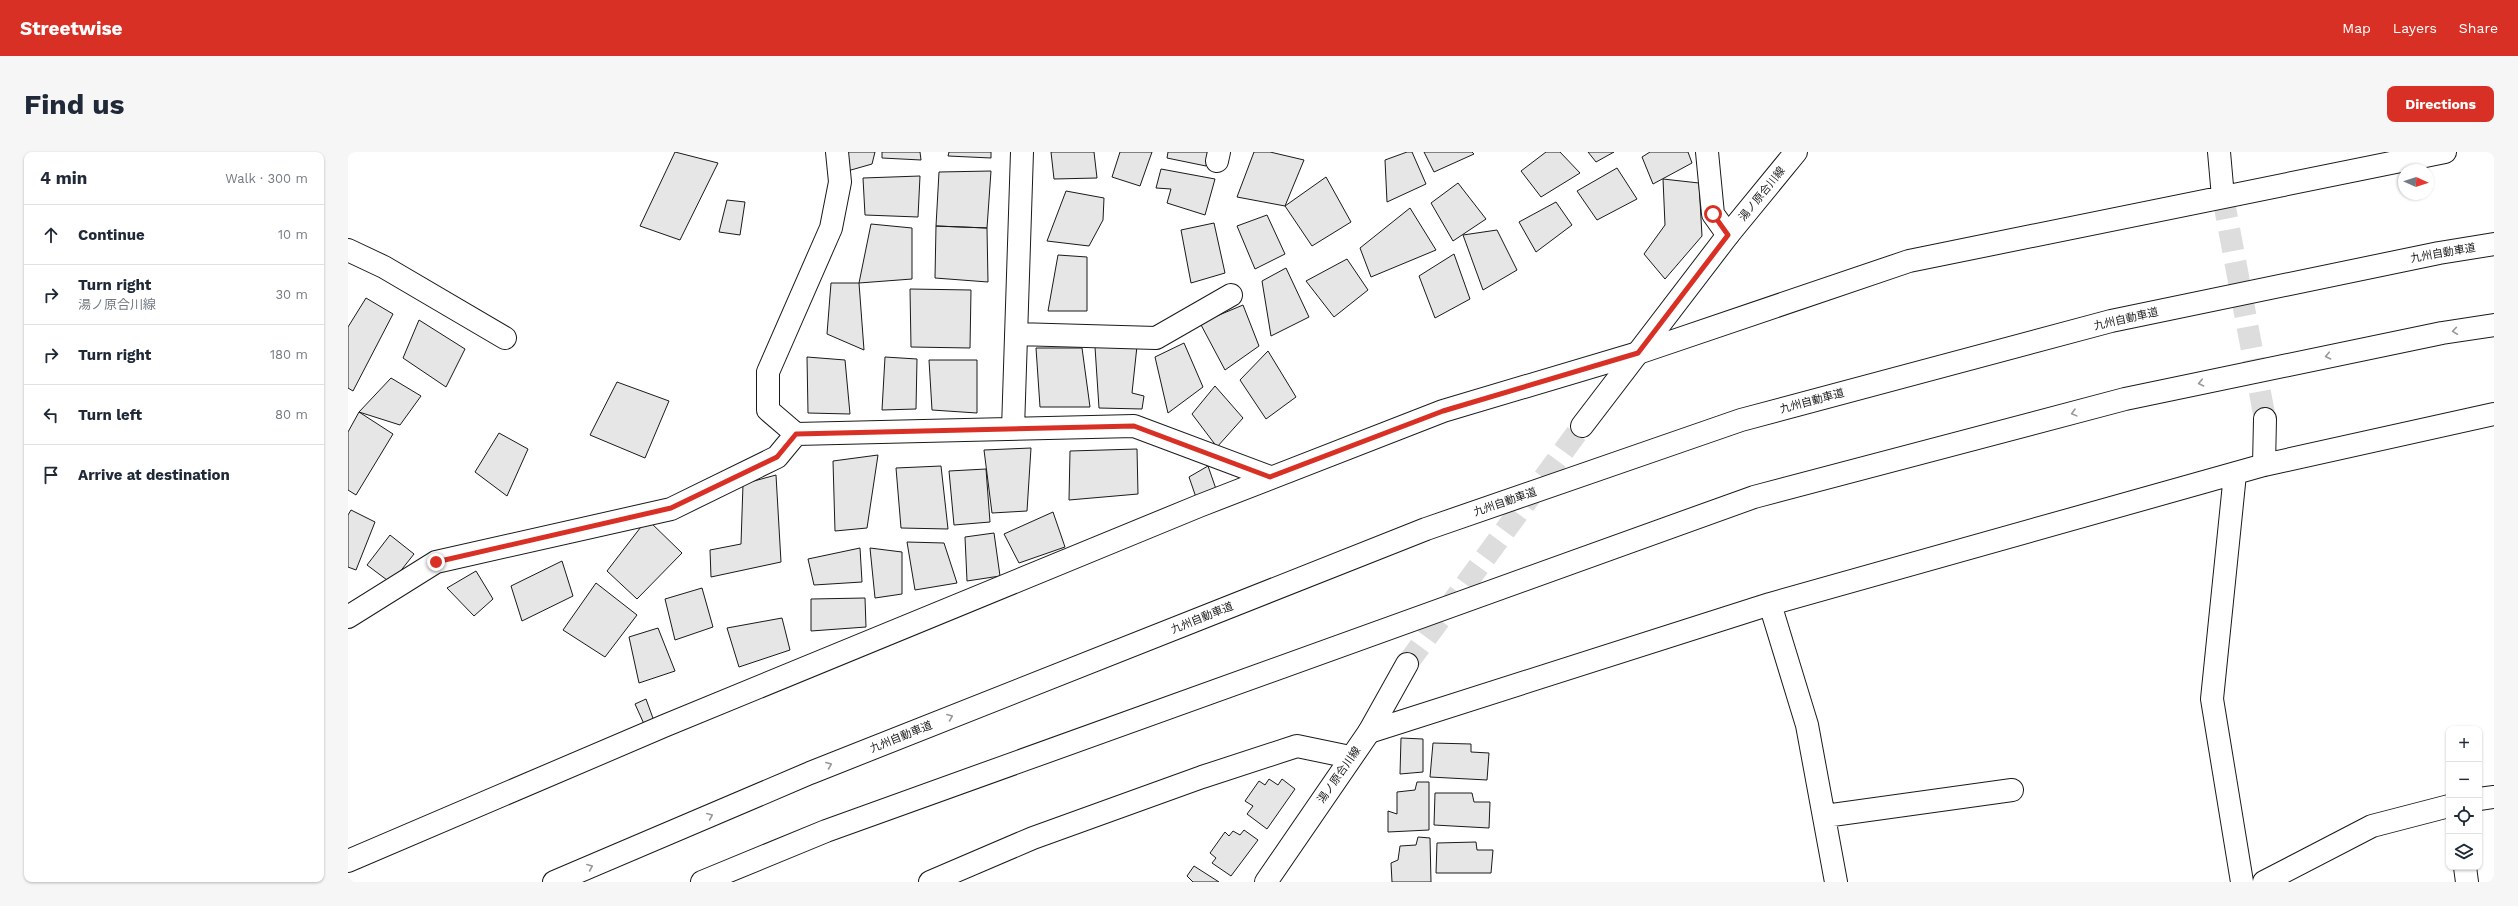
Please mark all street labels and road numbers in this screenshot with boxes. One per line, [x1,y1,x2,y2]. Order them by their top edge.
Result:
street label: 湯ノ原合川線 [1736,164,1788,224]
street label: 九州自動車道 [2409,241,2477,265]
street label: 九州自動車道 [2092,305,2160,333]
street label: 九州自動車道 [1778,386,1846,416]
street label: 九州自動車道 [1472,485,1538,519]
street label: 九州自動車道 [1169,600,1235,636]
street label: 九州自動車道 [868,719,934,755]
street label: 湯ノ原合川線 [1315,744,1363,806]

